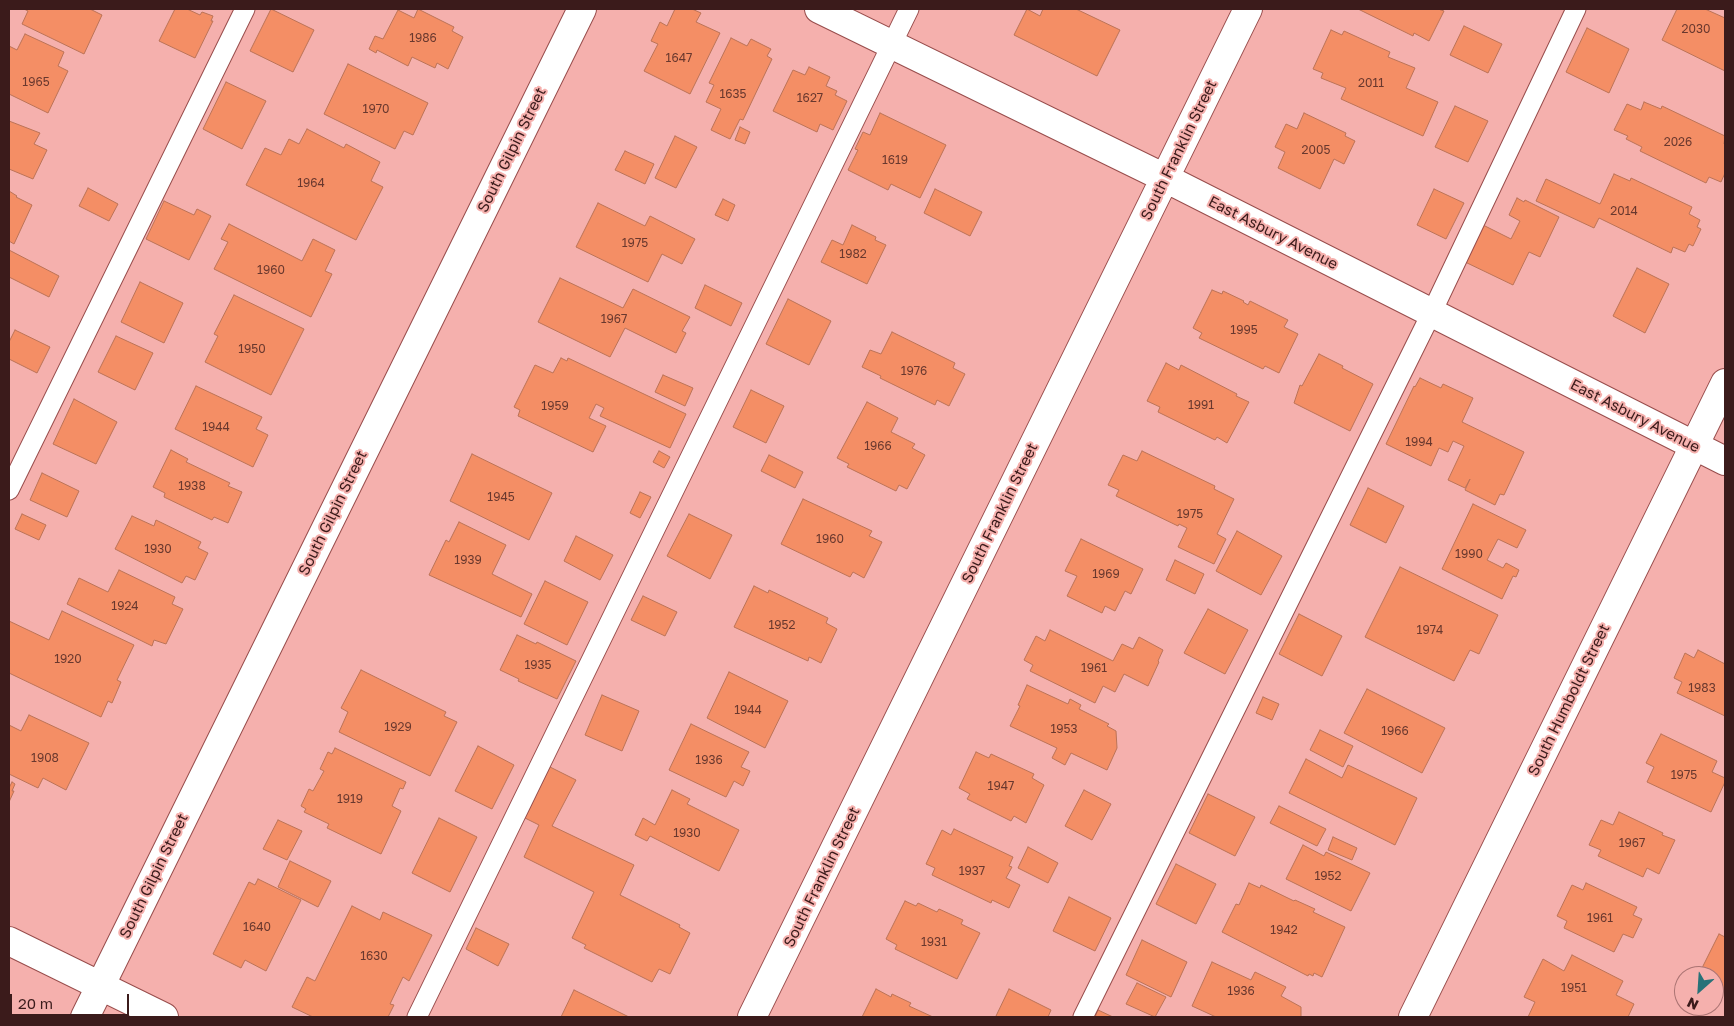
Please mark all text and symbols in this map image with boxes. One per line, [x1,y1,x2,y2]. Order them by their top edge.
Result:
house number: 2030 [1682,22,1710,36]
house number: 1986 [409,31,437,45]
house number: 1647 [666,51,692,65]
house number: 1965 [22,75,50,89]
house number: 2011 [1358,76,1384,90]
street label: South Franklin Street [1137,77,1221,223]
street label: South Gilpin Street [474,85,550,215]
house number: 1635 [719,87,747,101]
house number: 1627 [797,91,823,105]
house number: 1970 [363,102,389,116]
house number: 2026 [1664,135,1692,149]
house number: 2005 [1302,143,1330,157]
house number: 1619 [882,153,908,167]
house number: 1964 [297,176,325,190]
street label: East Asbury Avenue [1205,193,1341,273]
house number: 2014 [1610,204,1638,218]
house number: 1975 [622,236,648,250]
house number: 1982 [839,247,867,261]
house number: 1960 [257,263,285,277]
house number: 1967 [601,312,627,326]
house number: 1995 [1230,323,1258,337]
house number: 1950 [238,342,266,356]
house number: 1976 [901,364,927,378]
street label: East Asbury Avenue [1567,376,1703,456]
house number: 1991 [1188,398,1214,412]
house number: 1959 [541,399,569,413]
house number: 1944 [202,420,230,434]
house number: 1994 [1405,435,1433,449]
house number: 1966 [864,439,892,453]
street label: South Franklin Street [958,440,1042,586]
street label: South Gilpin Street [295,448,371,578]
house number: 1938 [178,479,206,493]
house number: 1945 [487,490,515,504]
house number: 1975 [1177,507,1203,521]
house number: 1960 [816,532,844,546]
house number: 1930 [144,542,172,556]
house number: 1990 [1455,547,1483,561]
house number: 1939 [454,553,482,567]
house number: 1969 [1092,567,1120,581]
house number: 1924 [111,599,139,613]
house number: 1952 [769,618,795,632]
street label: South Humboldt Street [1524,621,1614,779]
house number: 1974 [1417,623,1443,637]
house number: 1920 [54,652,82,666]
house number: 1935 [524,658,552,672]
house number: 1961 [1081,661,1107,675]
house number: 1983 [1688,681,1716,695]
house number: 1944 [734,703,762,717]
house number: 1929 [384,720,412,734]
house number: 1953 [1050,722,1078,736]
house number: 1966 [1381,724,1409,738]
house number: 1908 [31,751,59,765]
house number: 1936 [695,753,723,767]
house number: 1975 [1671,768,1697,782]
house number: 1947 [988,779,1014,793]
house number: 1919 [337,792,363,806]
street label: South Franklin Street [780,804,864,950]
street label: South Gilpin Street [116,811,192,941]
house number: 1930 [673,826,701,840]
house number: 1967 [1619,836,1645,850]
house number: 1937 [959,864,985,878]
house number: 1952 [1315,869,1341,883]
house number: 1961 [1587,911,1613,925]
house number: 1640 [243,920,271,934]
house number: 1942 [1270,923,1298,937]
house number: 1931 [921,935,947,949]
house number: 1630 [360,949,388,963]
north arrow [1674,966,1724,1016]
house number: 1951 [1561,981,1587,995]
scale bar [12,984,131,1016]
house number: 1936 [1227,984,1255,998]
text: 20 m [18,994,53,1012]
text: N [1684,994,1701,1014]

